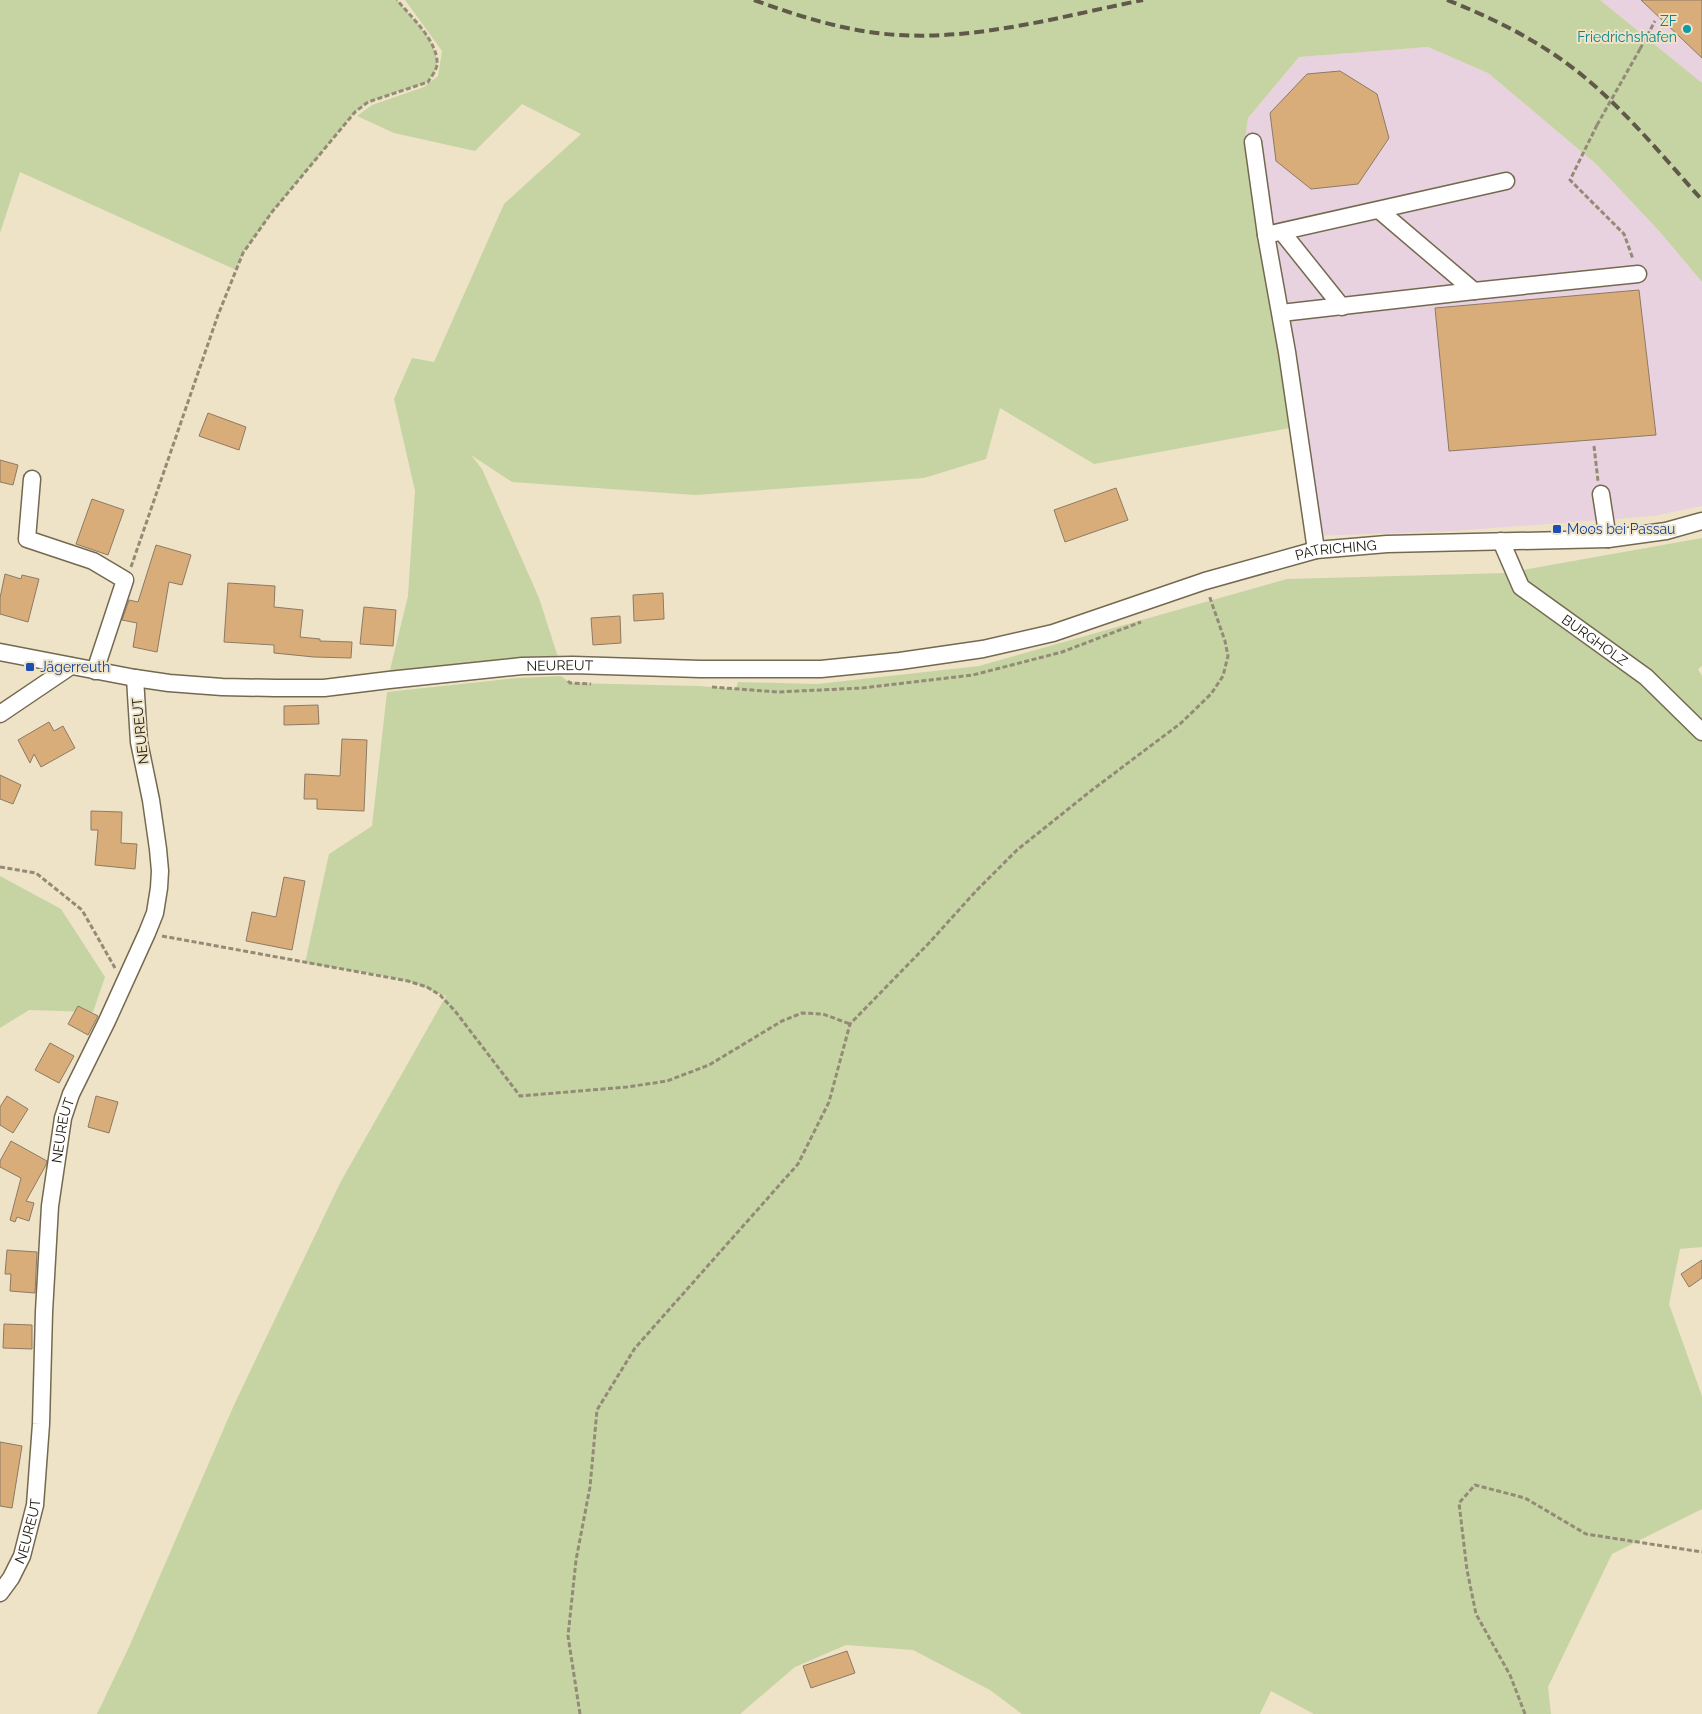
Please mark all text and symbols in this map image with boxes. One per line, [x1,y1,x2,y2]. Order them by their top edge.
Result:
place label: ZF Friedrichshafen [1577,13,1677,45]
marker: ZF Friedrichshafen [1681,23,1693,35]
place label: Moos bei Passau [1567,521,1675,537]
marker: Moos bei Passau [1551,523,1563,535]
street label: PATRICHING [1293,537,1377,563]
street label: BURGHOLZ [1559,611,1631,669]
street label: NEUREUT [526,657,594,674]
place label: Jägerreuth [40,659,110,675]
marker: Jägerreuth [24,661,36,673]
street label: NEUREUT [129,697,151,765]
street label: NEUREUT [48,1095,77,1164]
street label: NEUREUT [11,1497,43,1566]

